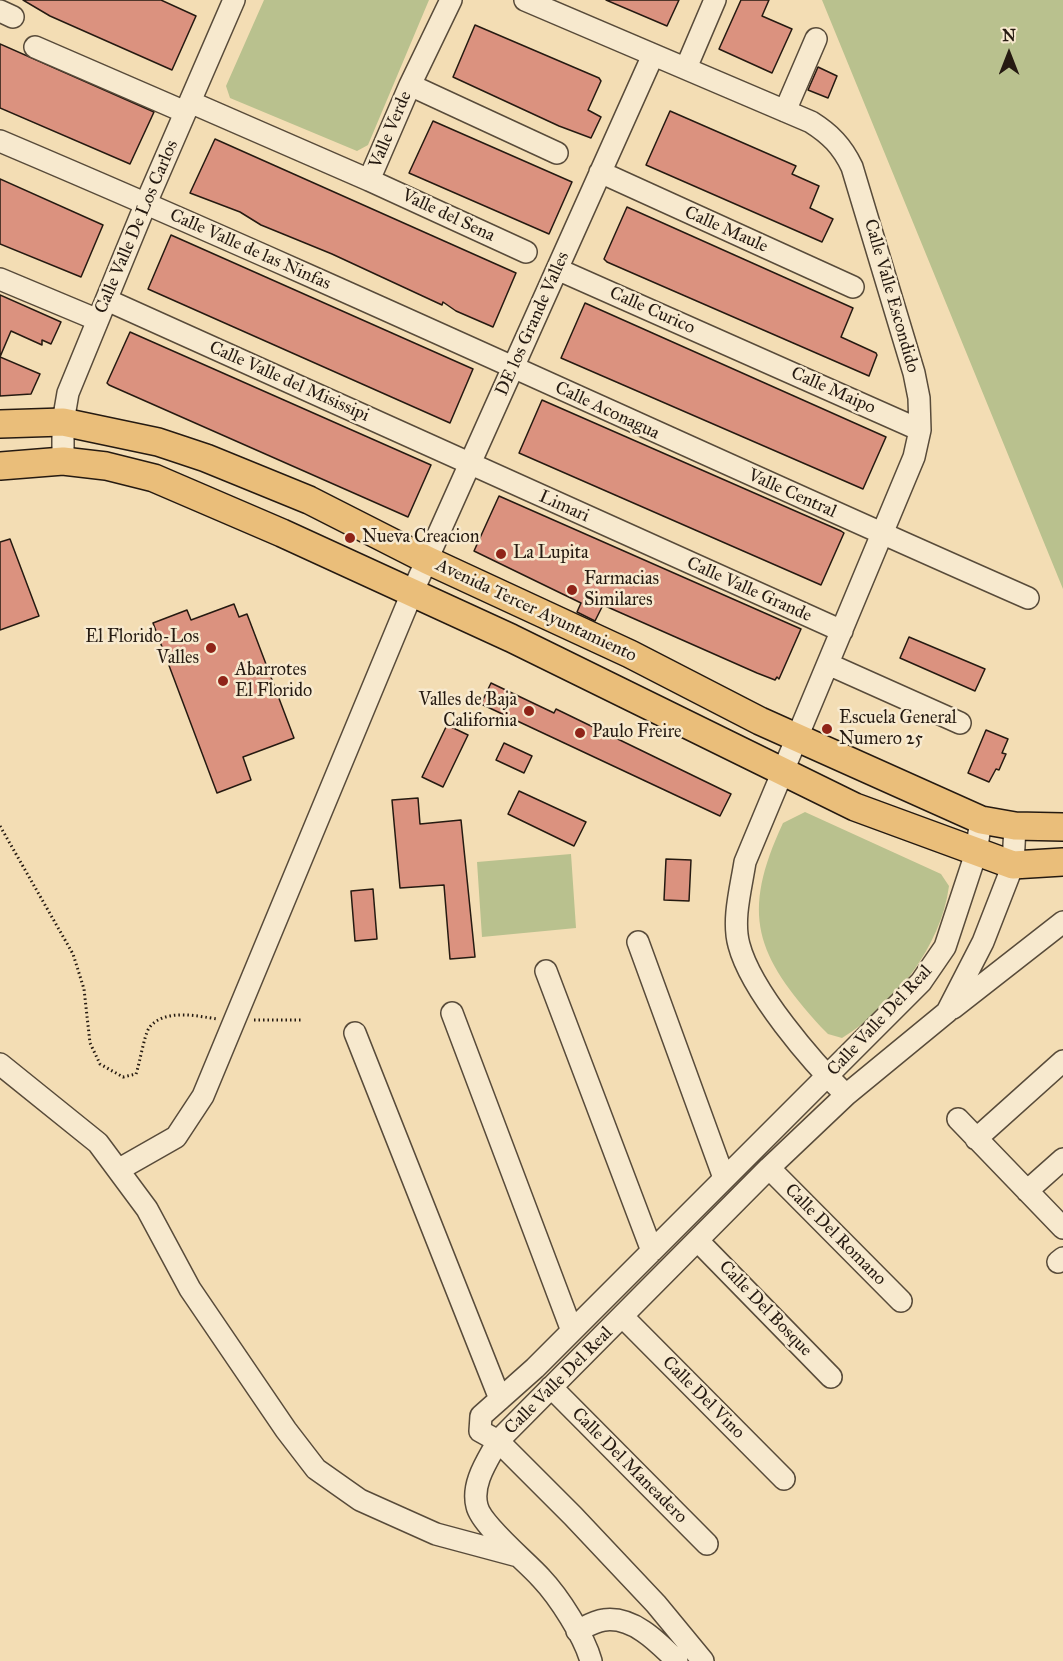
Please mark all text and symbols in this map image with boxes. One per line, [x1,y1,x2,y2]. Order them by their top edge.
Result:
north arrow [979,24,1039,84]
text: N [1002,26,1016,45]
street label: Valle Verde [365,88,417,172]
street label: Calle Valle De Los Carlos [91,137,183,317]
street label: Valle del Sena [398,185,498,247]
street label: Calle Maule [681,202,771,258]
street label: Calle Valle de las Ninfas [166,205,334,295]
street label: Calle Valle Escondido [859,217,923,375]
street label: DE los Grande Valles [492,249,574,399]
street label: Calle Curico [606,283,698,339]
street label: Calle Valle del Misissipi [206,337,372,427]
street label: Calle Maipo [787,363,879,419]
street label: Calle Aconagua [551,377,663,445]
street label: Valle Central [744,465,840,523]
street label: Limari [536,486,592,528]
place label: Nueva Creacion [362,527,479,549]
marker: Nueva Creacion [343,531,357,545]
place label: La Lupita [513,543,589,565]
marker: La Lupita [494,547,508,561]
street label: Calle Valle Grande [683,553,815,627]
street label: Avenida Tercer Ayuntamiento [432,555,640,667]
place label: Farmacias Similares [584,569,659,612]
marker: Farmacias Similares [565,583,579,597]
place label: El Florido-Los Valles [85,627,199,670]
marker: El Florido-Los Valles [204,641,218,655]
place label: Abarrotes El Florido [235,660,312,702]
marker: Abarrotes El Florido [216,674,230,688]
place label: Valles de Baja California [419,690,517,732]
marker: Valles de Baja California [522,704,536,718]
place label: Escuela General Numero 25 [839,708,957,750]
place label: Paulo Freire [592,722,682,744]
marker: Escuela General Numero 25 [820,722,834,736]
marker: Paulo Freire [573,726,587,740]
street label: Calle Valle Del Real [823,961,937,1081]
street label: Calle Del Romano [780,1180,890,1290]
street label: Calle Del Bosque [714,1257,816,1361]
street label: Calle Valle Del Real [501,1323,617,1439]
street label: Calle Del Vino [657,1352,749,1444]
street label: Calle Del Maneadero [567,1404,691,1528]

